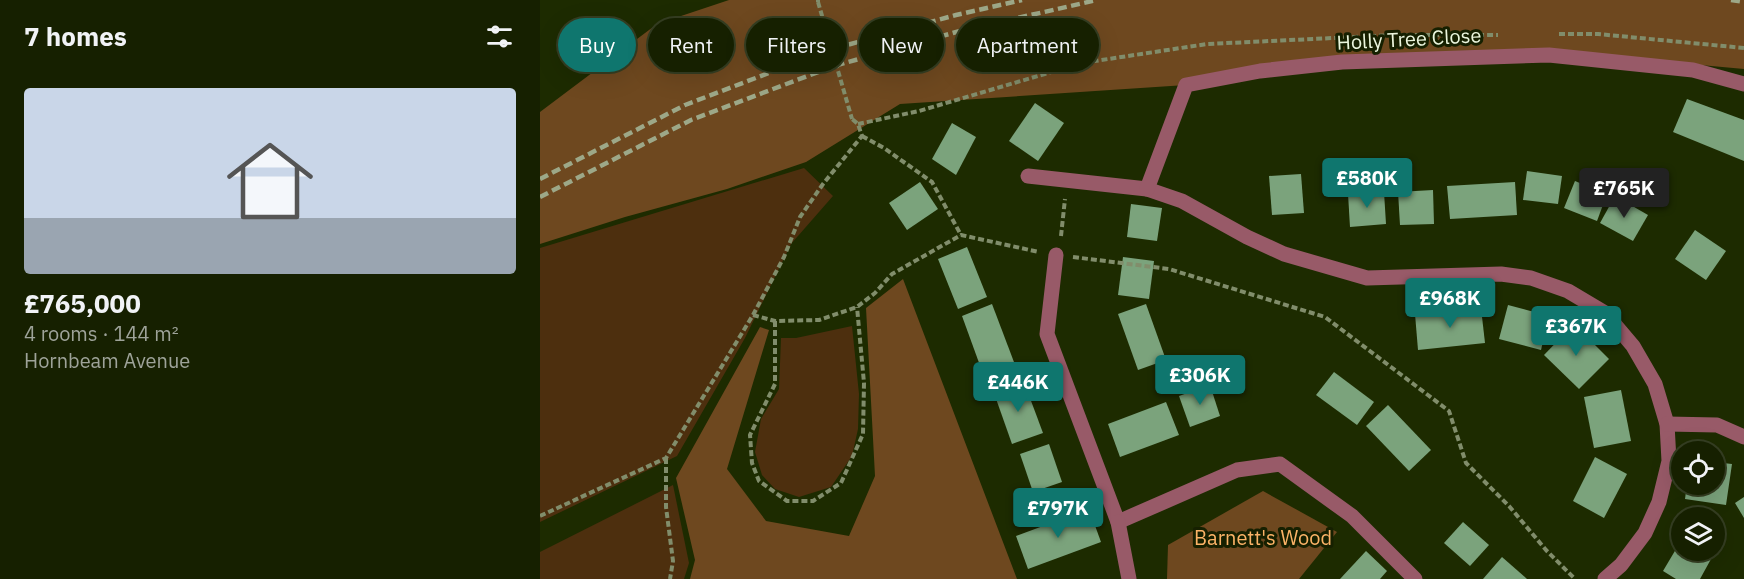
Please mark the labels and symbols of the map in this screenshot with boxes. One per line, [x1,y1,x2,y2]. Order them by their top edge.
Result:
street label: Holly Tree Close [1336,21,1482,56]
pin: £580K [1325,158,1409,209]
pin: £765K [1582,168,1666,219]
pin: £968K [1408,278,1492,329]
pin: £367K [1534,306,1618,357]
pin: £306K [1158,355,1242,406]
pin: £446K [976,362,1060,413]
pin: £797K [1016,488,1100,539]
park label: Barnett's Wood [1194,524,1332,551]

